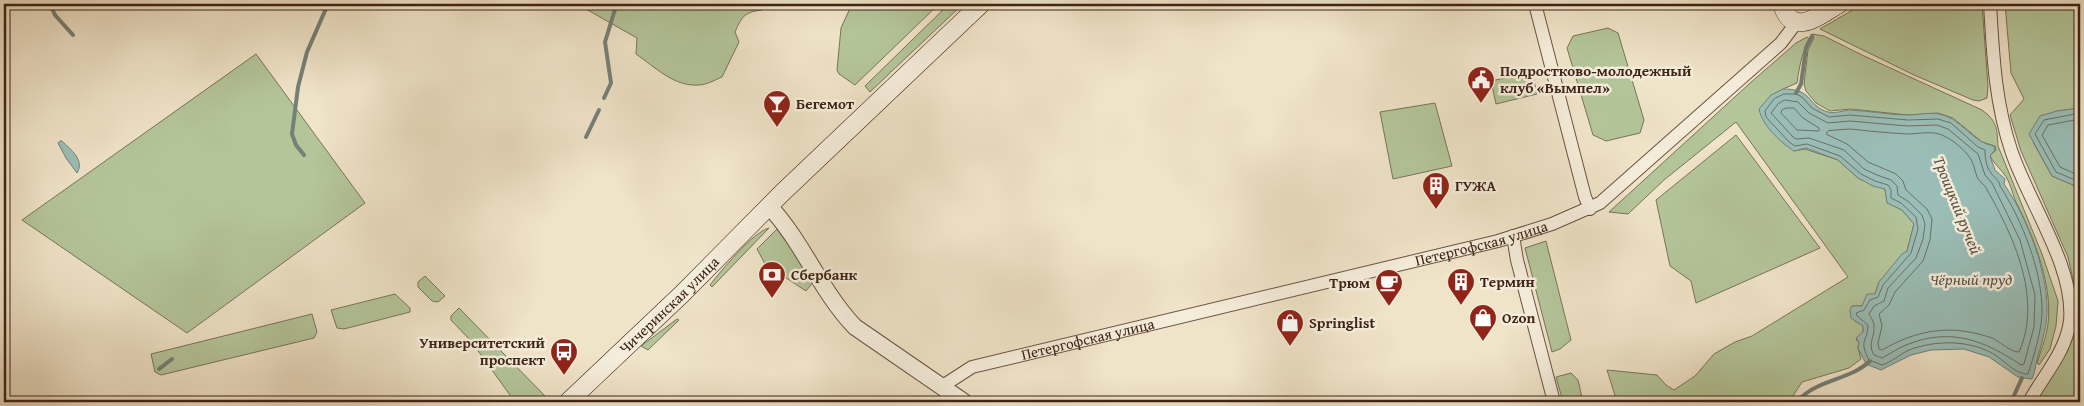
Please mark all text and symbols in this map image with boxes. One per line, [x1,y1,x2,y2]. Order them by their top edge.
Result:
place label: Подростково-молодежный клуб «Вымпел» [1500,60,1692,98]
public building icon: Подростково-молодежный клуб «Вымпел» [1466,65,1496,104]
bar icon: Бегемот [762,89,792,128]
place label: Бегемот [796,93,855,114]
water label: Троицкий ручей [1927,152,1989,258]
building icon: ГУЖА [1421,171,1451,210]
place label: ГУЖА [1455,175,1497,196]
street label: Петергофская улица [1413,215,1551,271]
street label: Чичеринская улица [614,251,724,358]
bank icon: Сбербанк [757,260,787,299]
place label: Сбербанк [791,264,858,285]
building icon: Термин [1446,267,1476,306]
water label: Чёрный пруд [1930,267,2012,291]
cafe icon: Трюм [1374,268,1404,307]
place label: Термин [1480,271,1535,292]
place label: Трюм [1329,272,1370,293]
shop icon: Ozon [1468,303,1498,342]
place label: Ozon [1502,307,1536,328]
shop icon: Springlist [1275,308,1305,347]
street label: Петергофская улица [1019,312,1157,365]
place label: Springlist [1309,312,1375,333]
place label: Университетский проспект [419,332,546,370]
bus stop icon: Университетский проспект [549,337,579,376]

